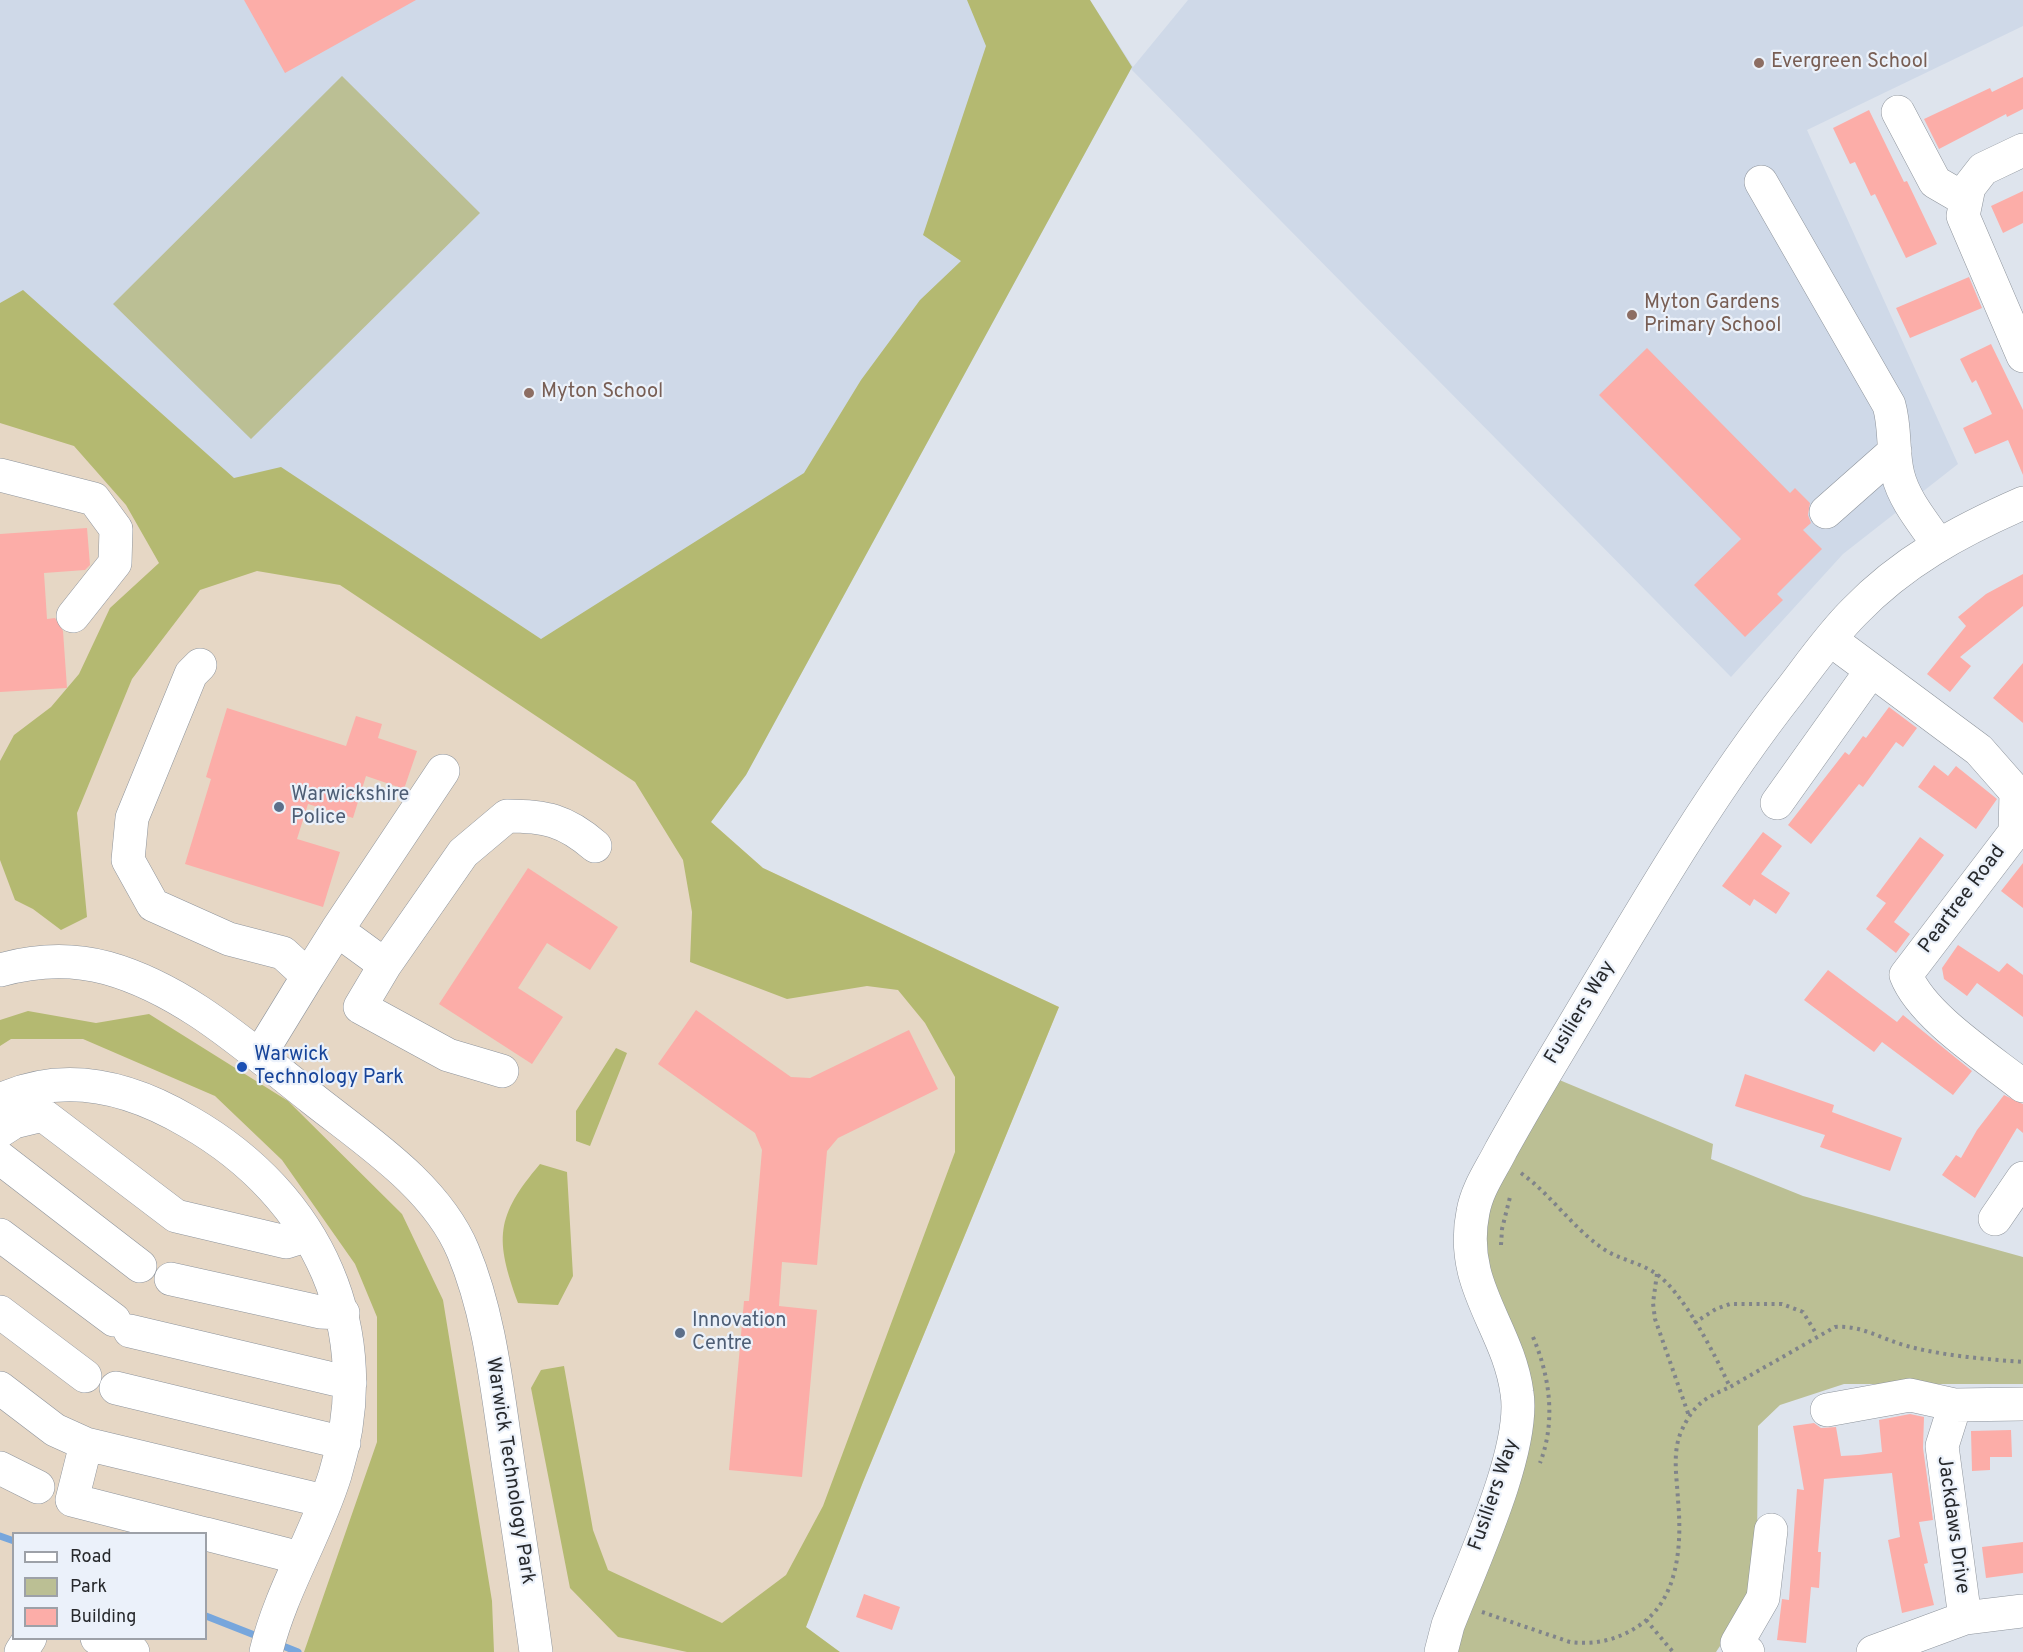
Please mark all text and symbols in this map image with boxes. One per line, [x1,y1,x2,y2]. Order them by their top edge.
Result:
place label: Evergreen School [1771,51,1928,75]
marker: Evergreen School [1752,56,1766,70]
place label: Myton Gardens Primary School [1644,292,1781,339]
marker: Myton Gardens Primary School [1625,308,1639,322]
place label: Myton School [541,381,663,405]
marker: Myton School [522,386,536,400]
place label: Warwickshire Police [291,784,409,831]
marker: Warwickshire Police [272,800,286,814]
street label: Peartree Road [1915,841,2011,959]
street label: Fusiliers Way [1541,957,1621,1069]
place label: Warwick Technology Park [254,1044,404,1091]
marker: Warwick Technology Park [235,1060,249,1074]
place label: Innovation Centre [692,1310,786,1357]
marker: Innovation Centre [673,1326,687,1340]
street label: Warwick Technology Park [479,1356,539,1586]
street label: Fusiliers Way [1465,1436,1525,1554]
street label: Jackdaws Drive [1930,1455,1974,1595]
legend [12,1532,207,1640]
text: Road [70,1546,112,1569]
text: Park [70,1576,107,1599]
text: Building [70,1606,136,1629]

